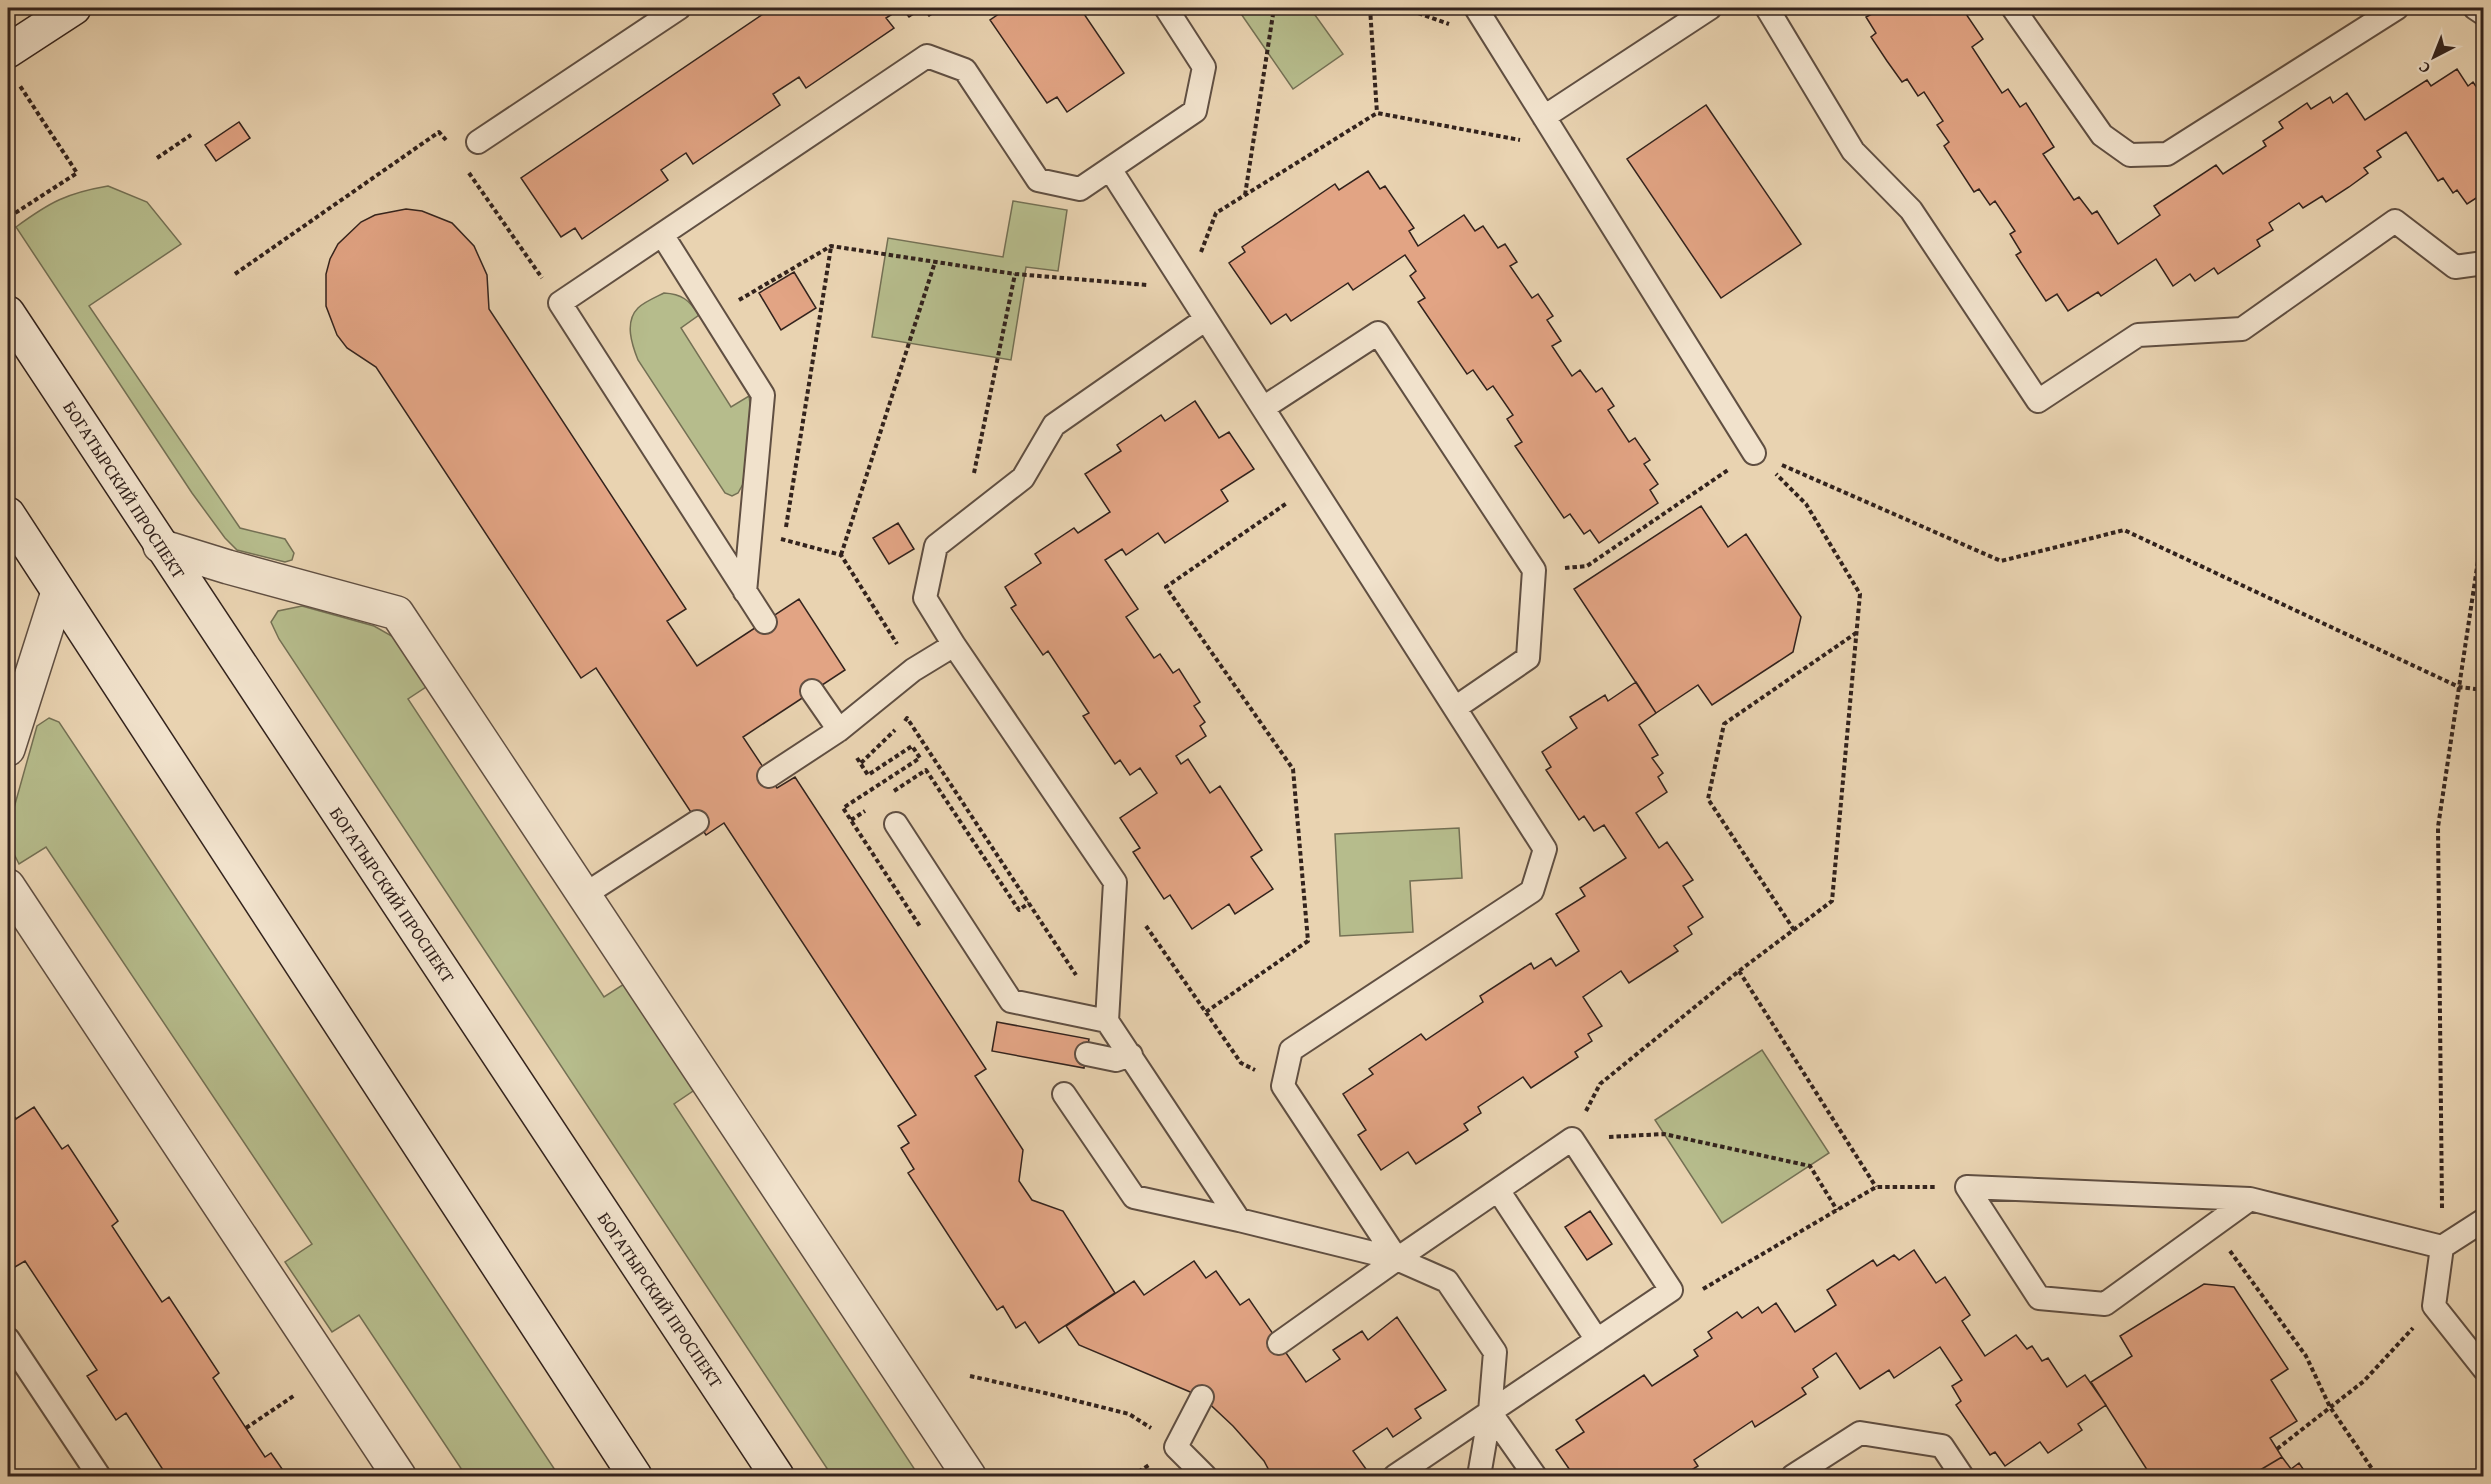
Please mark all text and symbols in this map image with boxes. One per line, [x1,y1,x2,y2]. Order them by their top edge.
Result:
north arrow [2404,27,2464,87]
text: С [2413,56,2435,80]
street label: БОГАТЫРСКИЙ ПРОСПЕКТ [57,395,192,584]
street label: БОГАТЫРСКИЙ ПРОСПЕКТ [323,801,462,988]
street label: БОГАТЫРСКИЙ ПРОСПЕКТ [591,1206,730,1393]

